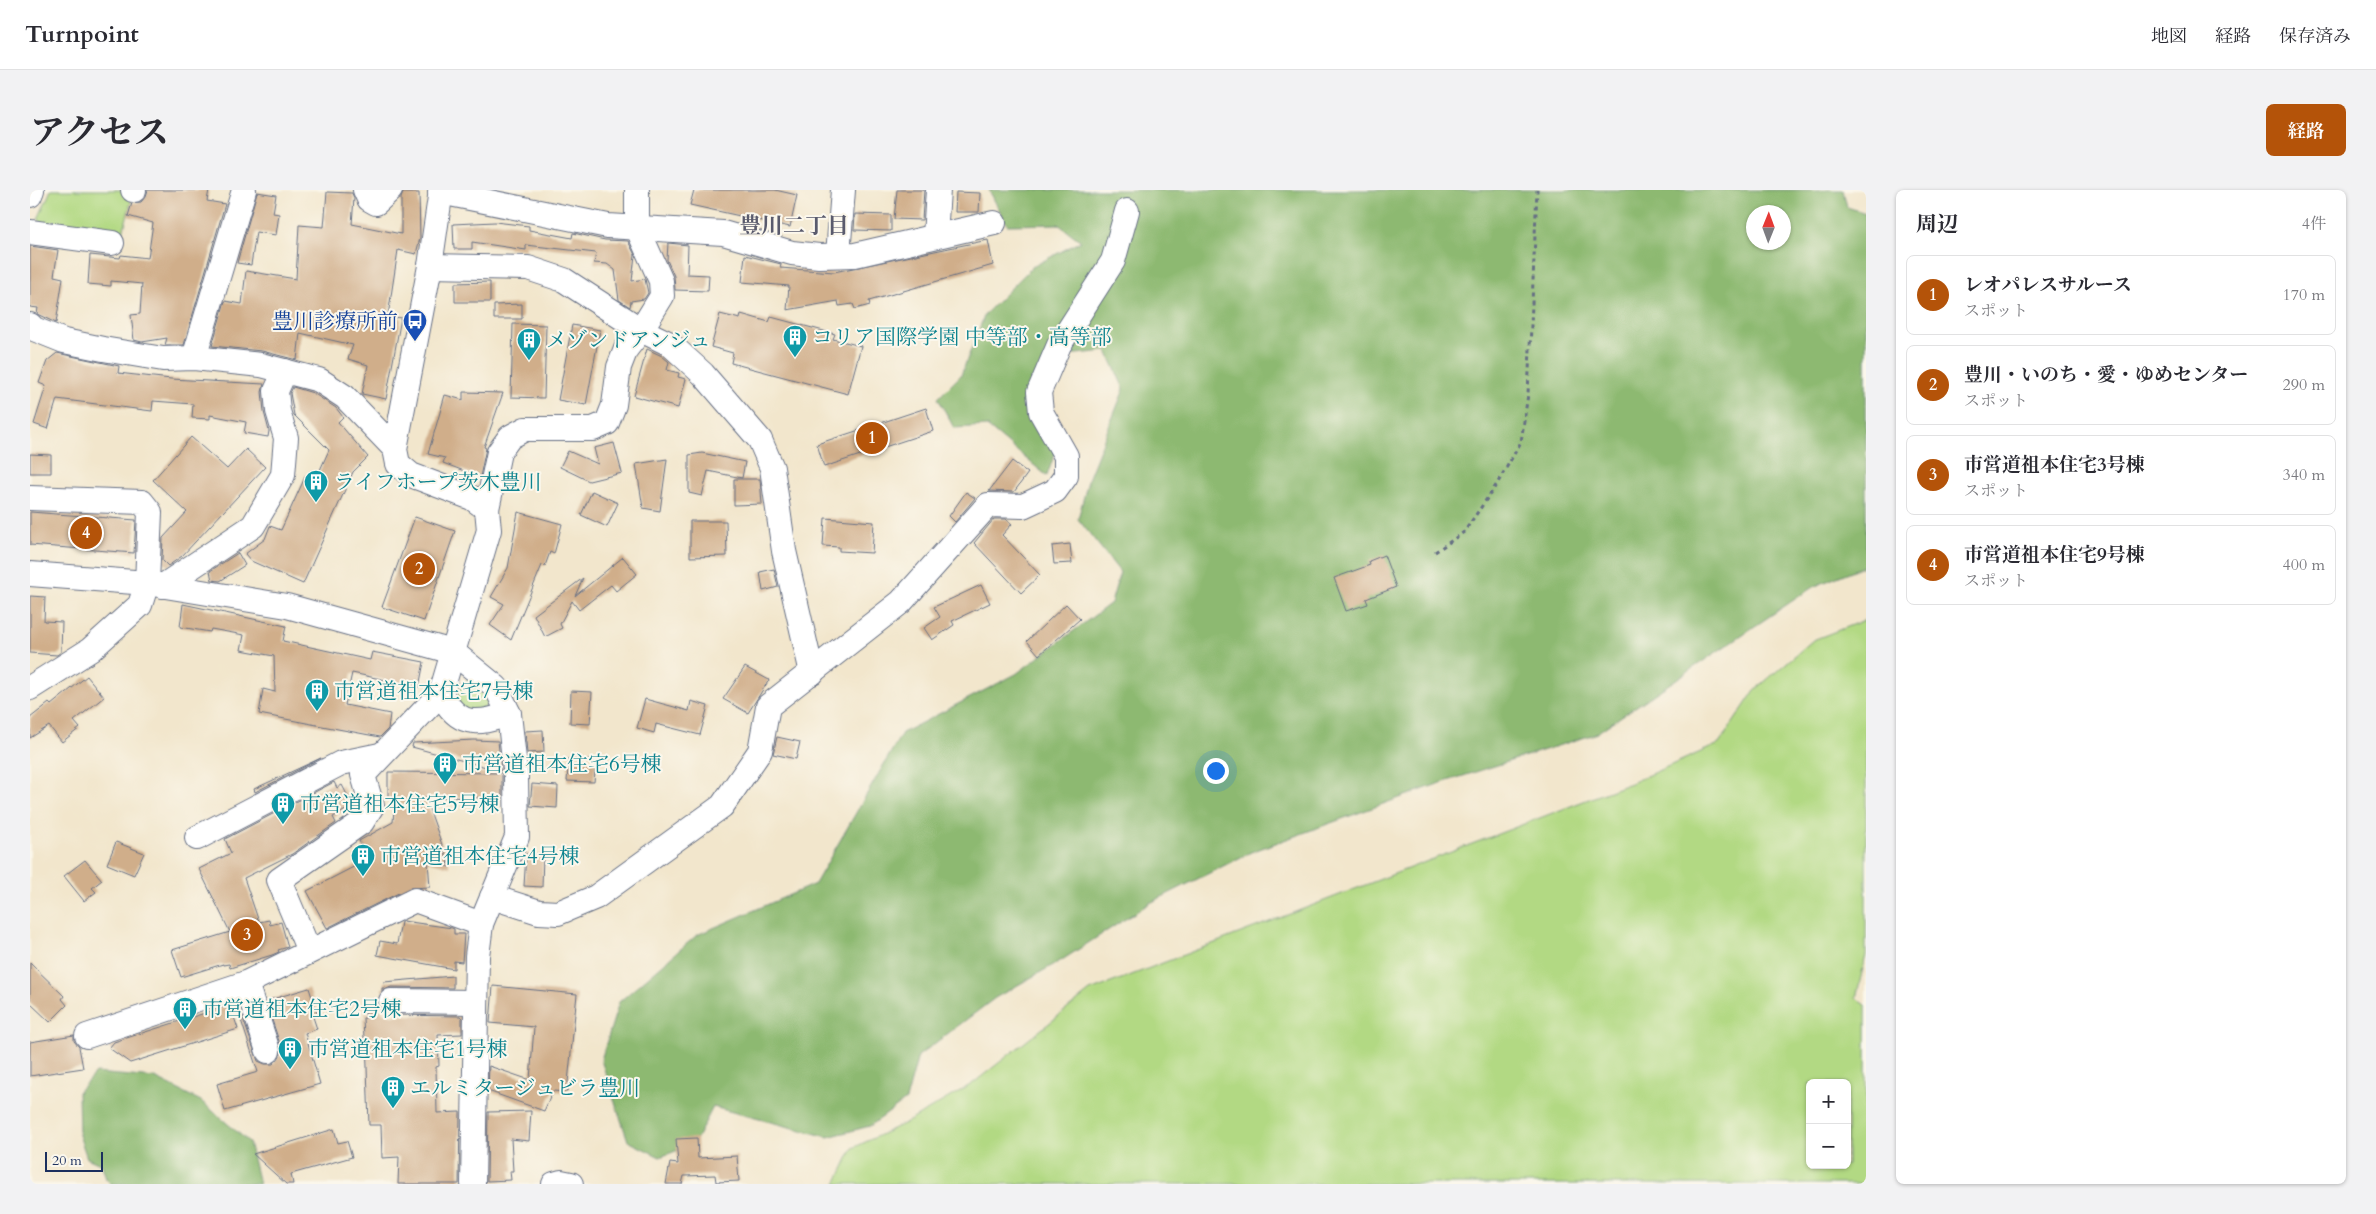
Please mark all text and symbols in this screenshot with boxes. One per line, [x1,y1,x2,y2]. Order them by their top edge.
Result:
text: Turnpoint [25,18,139,51]
text: 地図 [2151,24,2187,49]
text: 経路 [2215,24,2251,49]
text: 保存済み [2279,24,2351,49]
button: 経路 [2266,104,2346,156]
text: アクセス [30,109,169,157]
north arrow [1746,205,1791,250]
text: 周辺 [1916,210,1958,239]
district label: 豊川二丁目 [739,211,849,241]
text: 4件 [2302,213,2326,235]
text: レオパレスサルース [1964,272,2132,298]
text: 1 [1929,284,1937,306]
text: 170 m [2283,284,2325,306]
text: スポット [1964,300,2028,322]
place label: 豊川診療所前 [272,307,398,336]
bus stop icon: 豊川診療所前 [402,308,428,342]
place label: コリア国際学園 中等部・高等部 [812,323,1112,352]
building icon: コリア国際学園 中等部・高等部 [782,324,808,358]
place label: メゾンドアンジュ [546,326,711,355]
building icon: メゾンドアンジュ [516,327,542,361]
text: 豊川・いのち・愛・ゆめセンター [1964,362,2248,388]
text: 2 [1929,374,1937,396]
text: 290 m [2283,374,2325,396]
text: スポット [1964,390,2028,412]
pin: 1 [856,419,888,457]
text: 市営道祖本住宅3号棟 [1964,452,2145,478]
text: 3 [1929,464,1937,486]
text: 340 m [2283,464,2325,486]
place label: ライフホープ茨木豊川 [334,468,542,497]
building icon: ライフホープ茨木豊川 [303,469,329,503]
text: スポット [1964,480,2028,502]
pin: 4 [70,514,102,552]
text: 市営道祖本住宅9号棟 [1964,542,2145,568]
pin: 2 [403,550,435,588]
text: 4 [1929,554,1937,576]
text: 400 m [2283,554,2325,576]
text: スポット [1964,570,2028,592]
place label: 市営道祖本住宅7号棟 [334,677,534,706]
building icon: 市営道祖本住宅7号棟 [304,678,330,712]
place label: 市営道祖本住宅6号棟 [462,750,662,779]
building icon: 市営道祖本住宅6号棟 [432,751,458,785]
your location [1203,758,1229,784]
place label: 市営道祖本住宅5号棟 [300,790,500,819]
building icon: 市営道祖本住宅5号棟 [270,791,296,825]
place label: 市営道祖本住宅4号棟 [380,842,580,871]
building icon: 市営道祖本住宅4号棟 [350,843,376,877]
pin: 3 [231,916,263,954]
place label: 市営道祖本住宅2号棟 [202,995,402,1024]
building icon: 市営道祖本住宅2号棟 [172,996,198,1030]
place label: 市営道祖本住宅1号棟 [308,1035,508,1064]
building icon: 市営道祖本住宅1号棟 [277,1036,303,1070]
place label: エルミタージュビラ豊川 [410,1074,640,1103]
building icon: エルミタージュビラ豊川 [380,1075,406,1109]
map controls [1806,1079,1851,1169]
button: + [1806,1079,1851,1124]
button: − [1806,1124,1851,1169]
scale bar [45,1149,102,1172]
text: 20 m [52,1151,82,1170]

